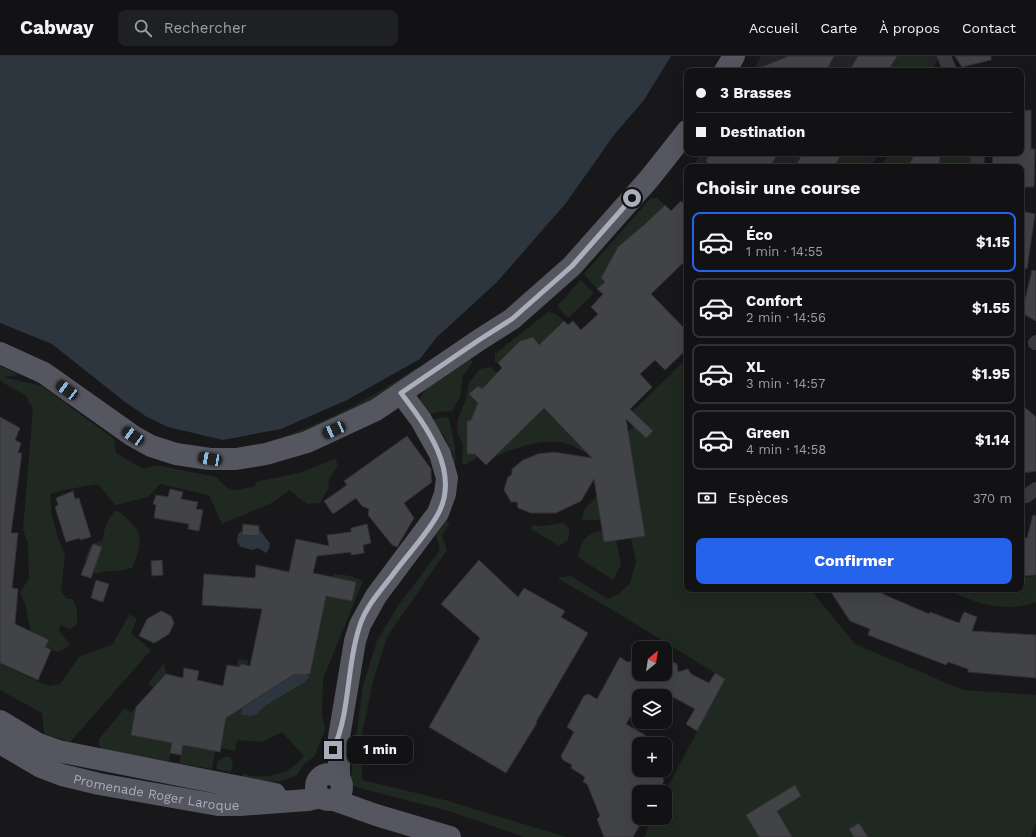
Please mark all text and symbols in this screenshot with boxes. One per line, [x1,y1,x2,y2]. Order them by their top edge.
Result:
search box [118,10,398,46]
text: Cabway [20,16,94,39]
icon: search [132,17,154,39]
text: Rechercher [164,19,247,37]
text: Accueil [749,20,798,36]
text: Carte [820,20,857,36]
text: À propos [879,20,940,36]
text: Contact [962,20,1016,36]
text: 3 Brasses [720,84,791,102]
text: Destination [720,123,805,141]
text: Choisir une course [696,177,860,198]
route start [623,189,641,207]
icon: car [698,224,734,260]
text: Éco [746,226,773,244]
text: $1.15 [976,233,1010,251]
text: 1 min · 14:55 [746,244,823,259]
icon: car [698,290,734,326]
text: Confort [746,292,802,310]
text: $1.55 [972,299,1010,317]
text: 2 min · 14:56 [746,310,826,325]
icon: car [698,356,734,392]
text: XL [746,358,765,376]
text: $1.95 [972,365,1010,383]
text: 3 min · 14:57 [746,376,825,391]
car [54,378,80,402]
car [321,420,347,440]
icon: car [698,422,734,458]
car [120,424,146,448]
text: Green [746,424,790,442]
text: $1.14 [975,431,1010,449]
text: 4 min · 14:58 [746,442,826,457]
car [197,451,223,467]
icon: cash [696,487,718,509]
text: Espèces [728,489,789,507]
text: 370 m [973,491,1012,506]
button: Confirmer [696,538,1012,584]
north arrow [632,641,672,681]
map controls [632,641,672,825]
button: layers [632,689,672,729]
callout: 1 min [347,736,413,764]
button: + [632,737,672,777]
route end [324,741,342,759]
text: 1 min [363,742,397,757]
street label: Promenade Roger Laroque [72,771,239,813]
button: − [632,785,672,825]

